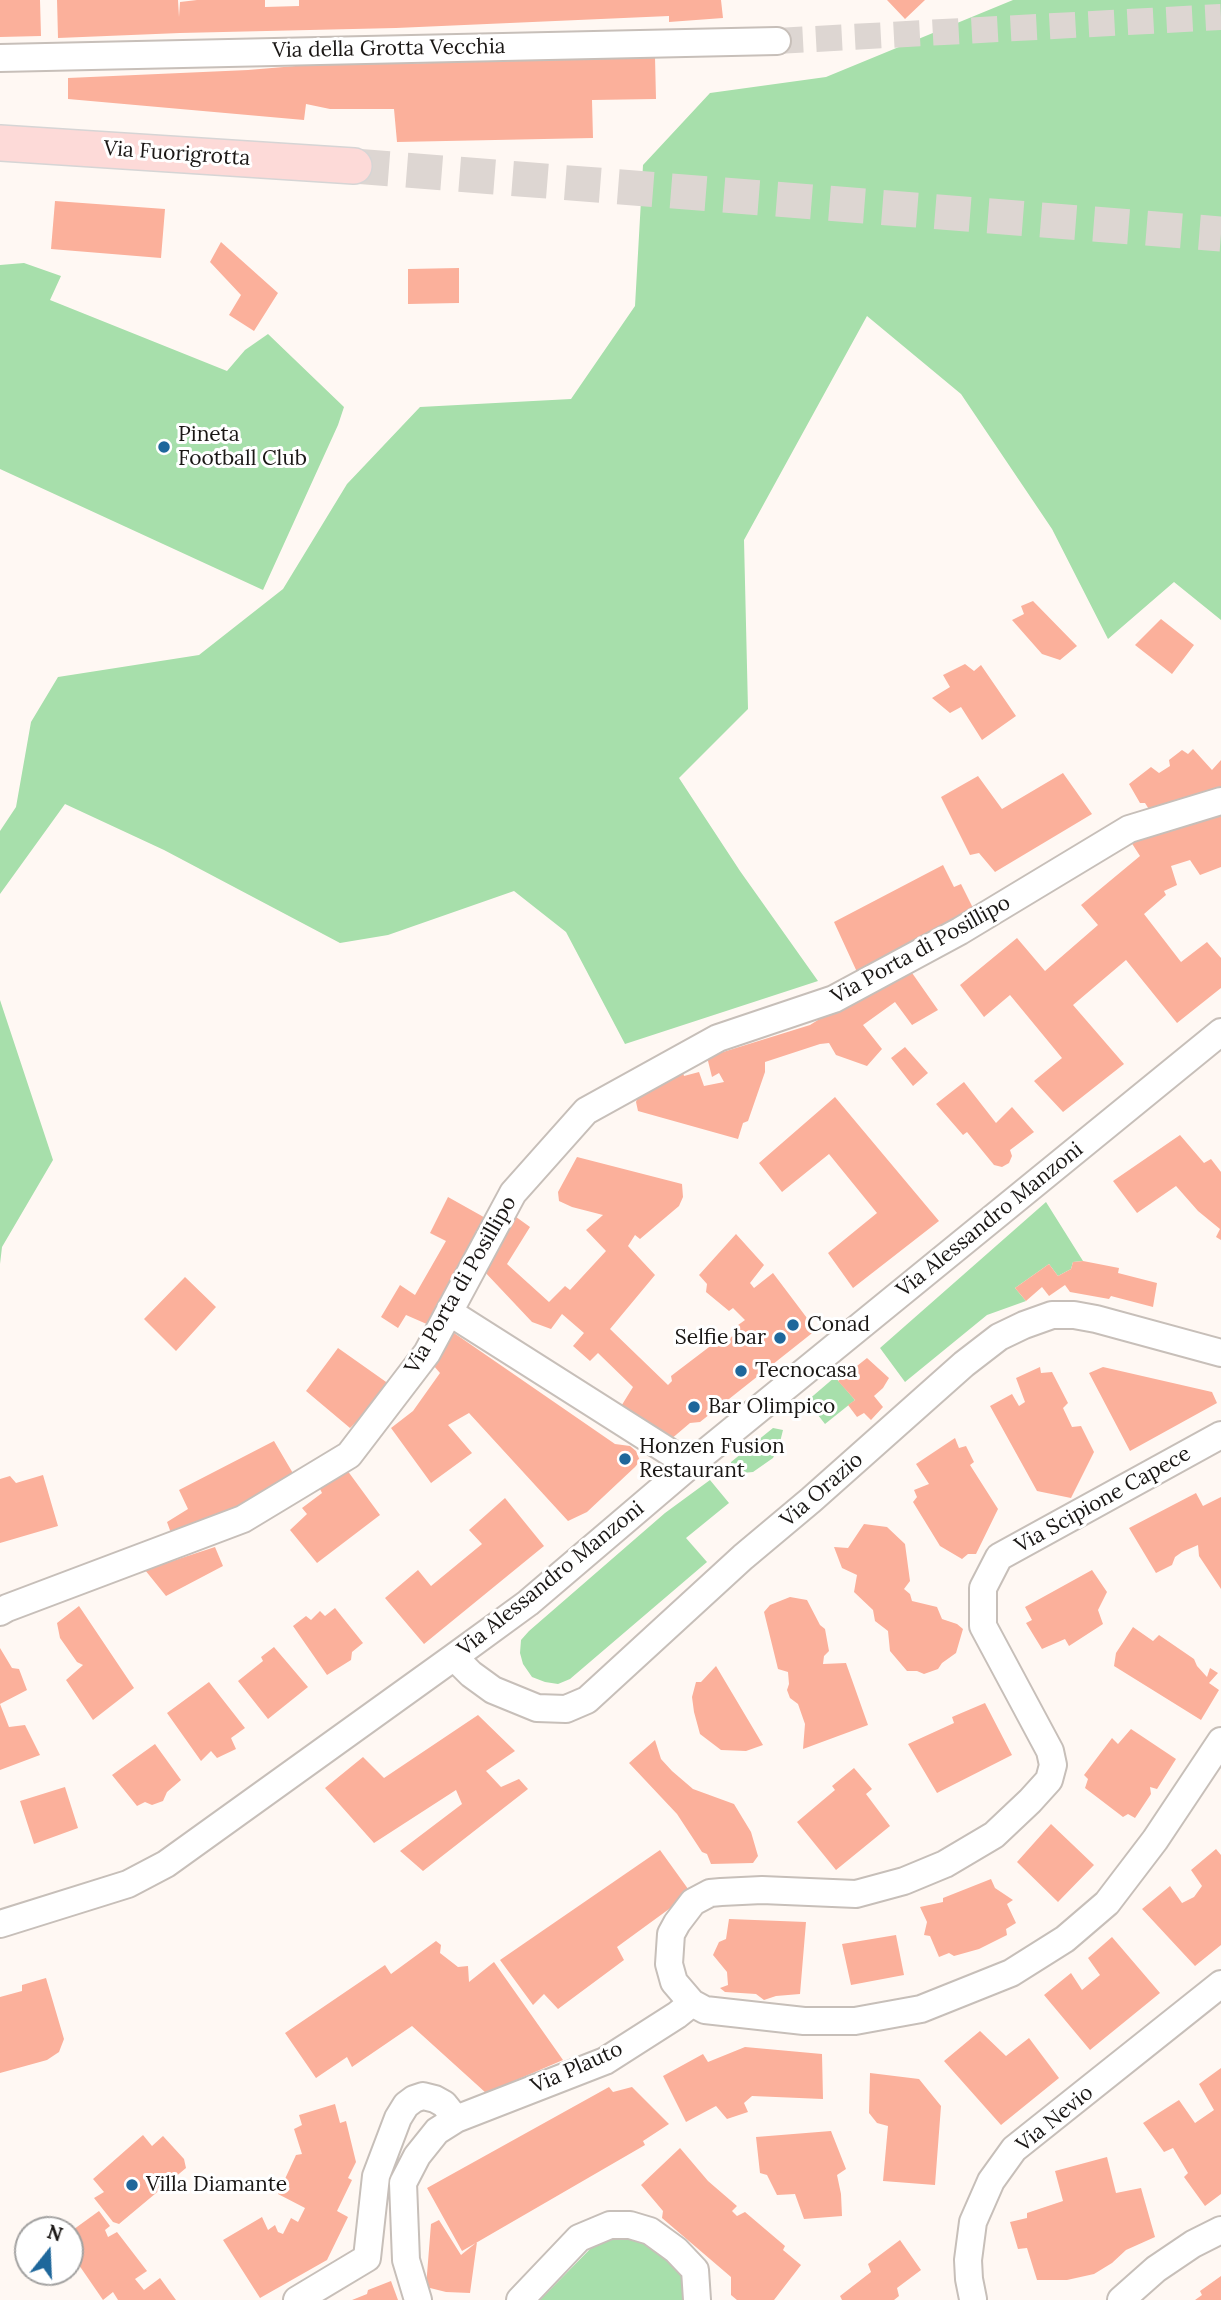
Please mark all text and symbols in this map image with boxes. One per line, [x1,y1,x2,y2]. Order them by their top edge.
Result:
street label: Via della Grotta Vecchia [272,34,506,64]
street label: Via Fuorigrotta [103,136,251,172]
place label: Pineta Football Club [178,422,307,472]
marker: Pineta Football Club [156,439,172,455]
street label: Via Porta di Posillipo [827,890,1015,1010]
street label: Via Alessandro Manzoni [892,1137,1088,1303]
street label: Via Porta di Posillipo [400,1192,522,1378]
place label: Conad [807,1312,870,1338]
marker: Conad [785,1317,801,1333]
place label: Selfie bar [675,1325,766,1351]
marker: Selfie bar [772,1330,788,1346]
place label: Tecnocasa [755,1358,857,1384]
marker: Tecnocasa [733,1363,749,1379]
place label: Bar Olimpico [708,1394,835,1420]
marker: Bar Olimpico [686,1399,702,1415]
place label: Honzen Fusion Restaurant [639,1434,785,1484]
street label: Via Scipione Capece [1011,1441,1195,1559]
street label: Via Orazio [776,1447,868,1533]
marker: Honzen Fusion Restaurant [617,1451,633,1467]
street label: Via Alessandro Manzoni [453,1496,649,1662]
street label: Via Plauto [527,2037,627,2099]
street label: Via Nevio [1012,2080,1098,2158]
place label: Villa Diamante [146,2172,287,2198]
marker: Villa Diamante [124,2177,140,2193]
north arrow [14,2216,84,2286]
text: N [44,2219,66,2247]

